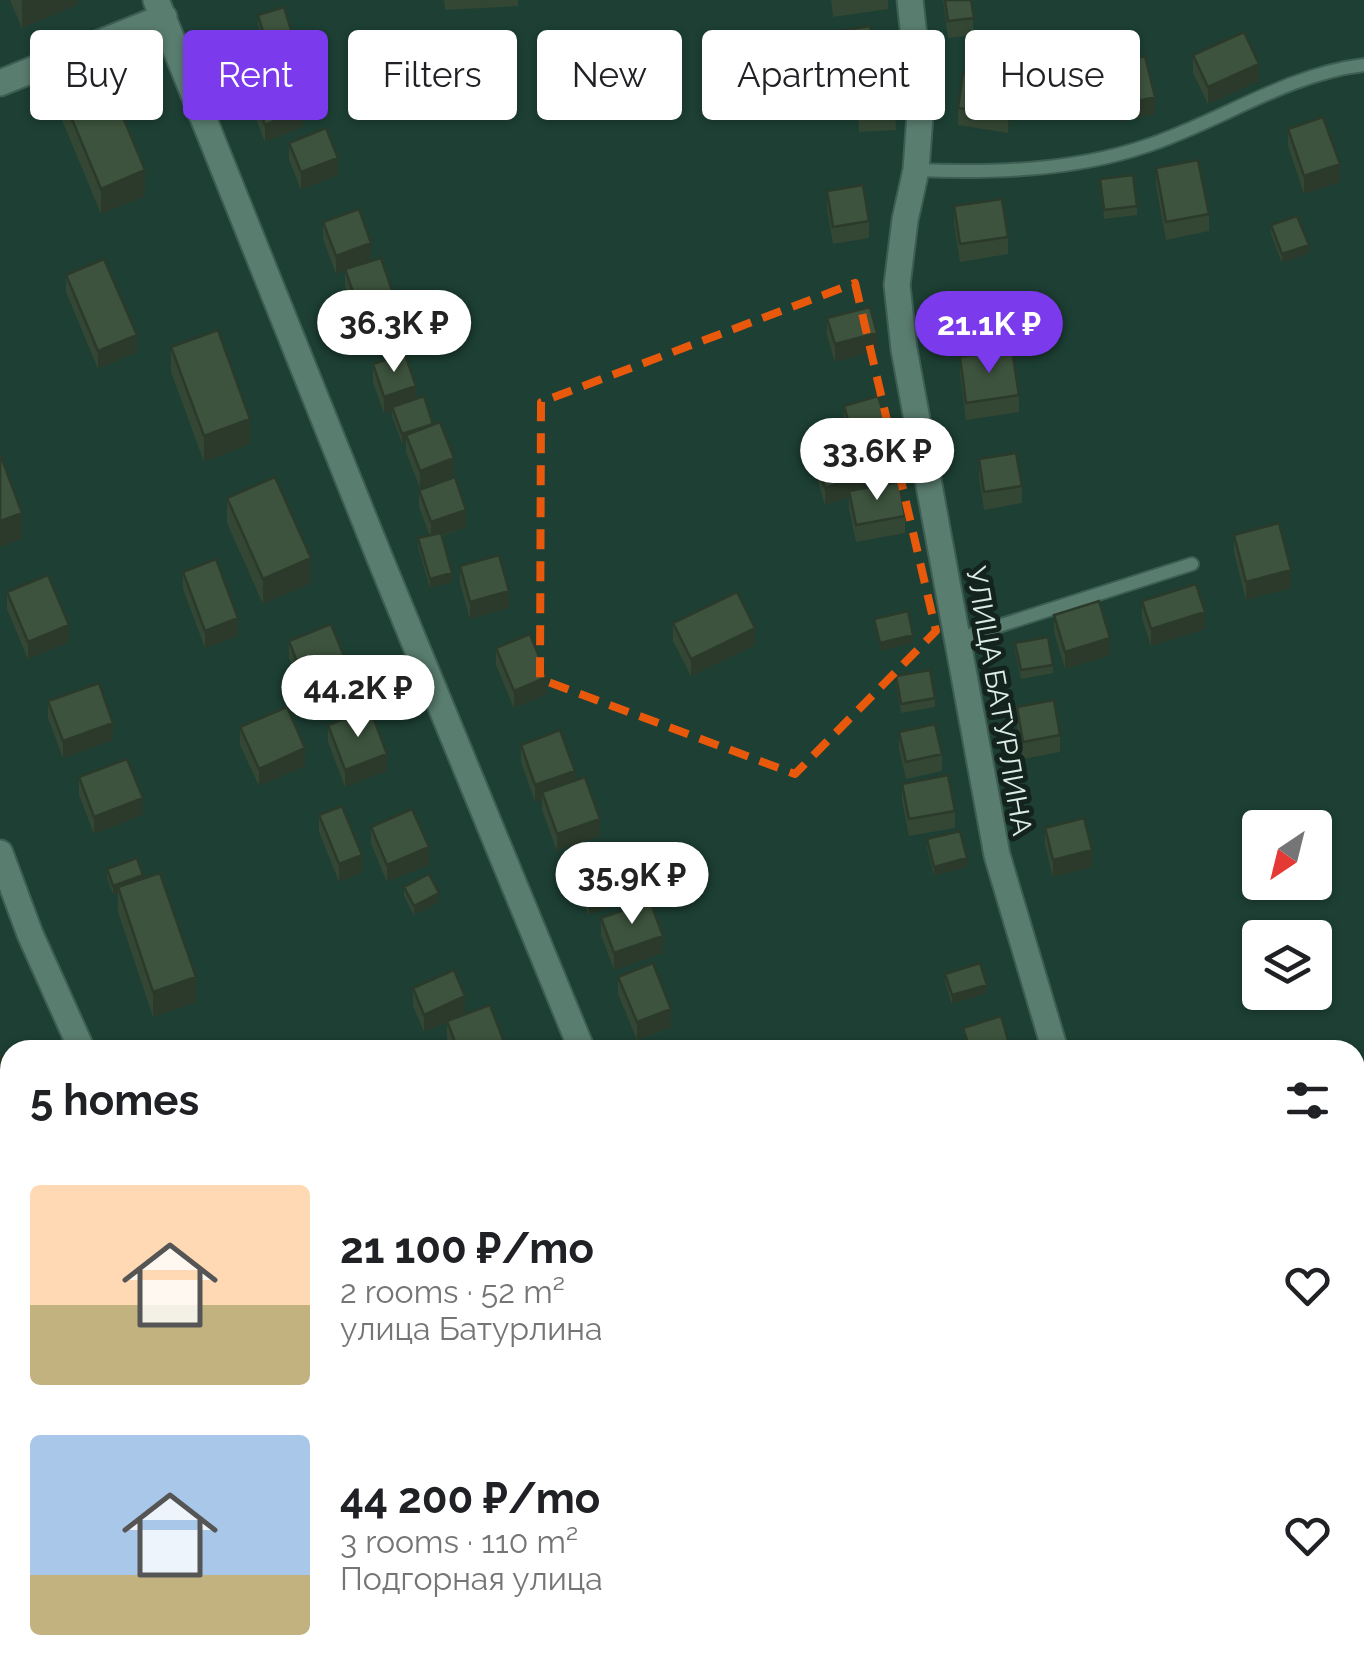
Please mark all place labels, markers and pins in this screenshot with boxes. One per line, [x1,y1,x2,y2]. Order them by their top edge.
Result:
pin: 36.3K ₽ [302,290,486,375]
pin: 21.1K ₽ [897,291,1081,376]
pin: 33.6K ₽ [785,418,969,503]
pin: 44.2K ₽ [266,655,450,740]
pin: 35.9K ₽ [540,842,724,927]

